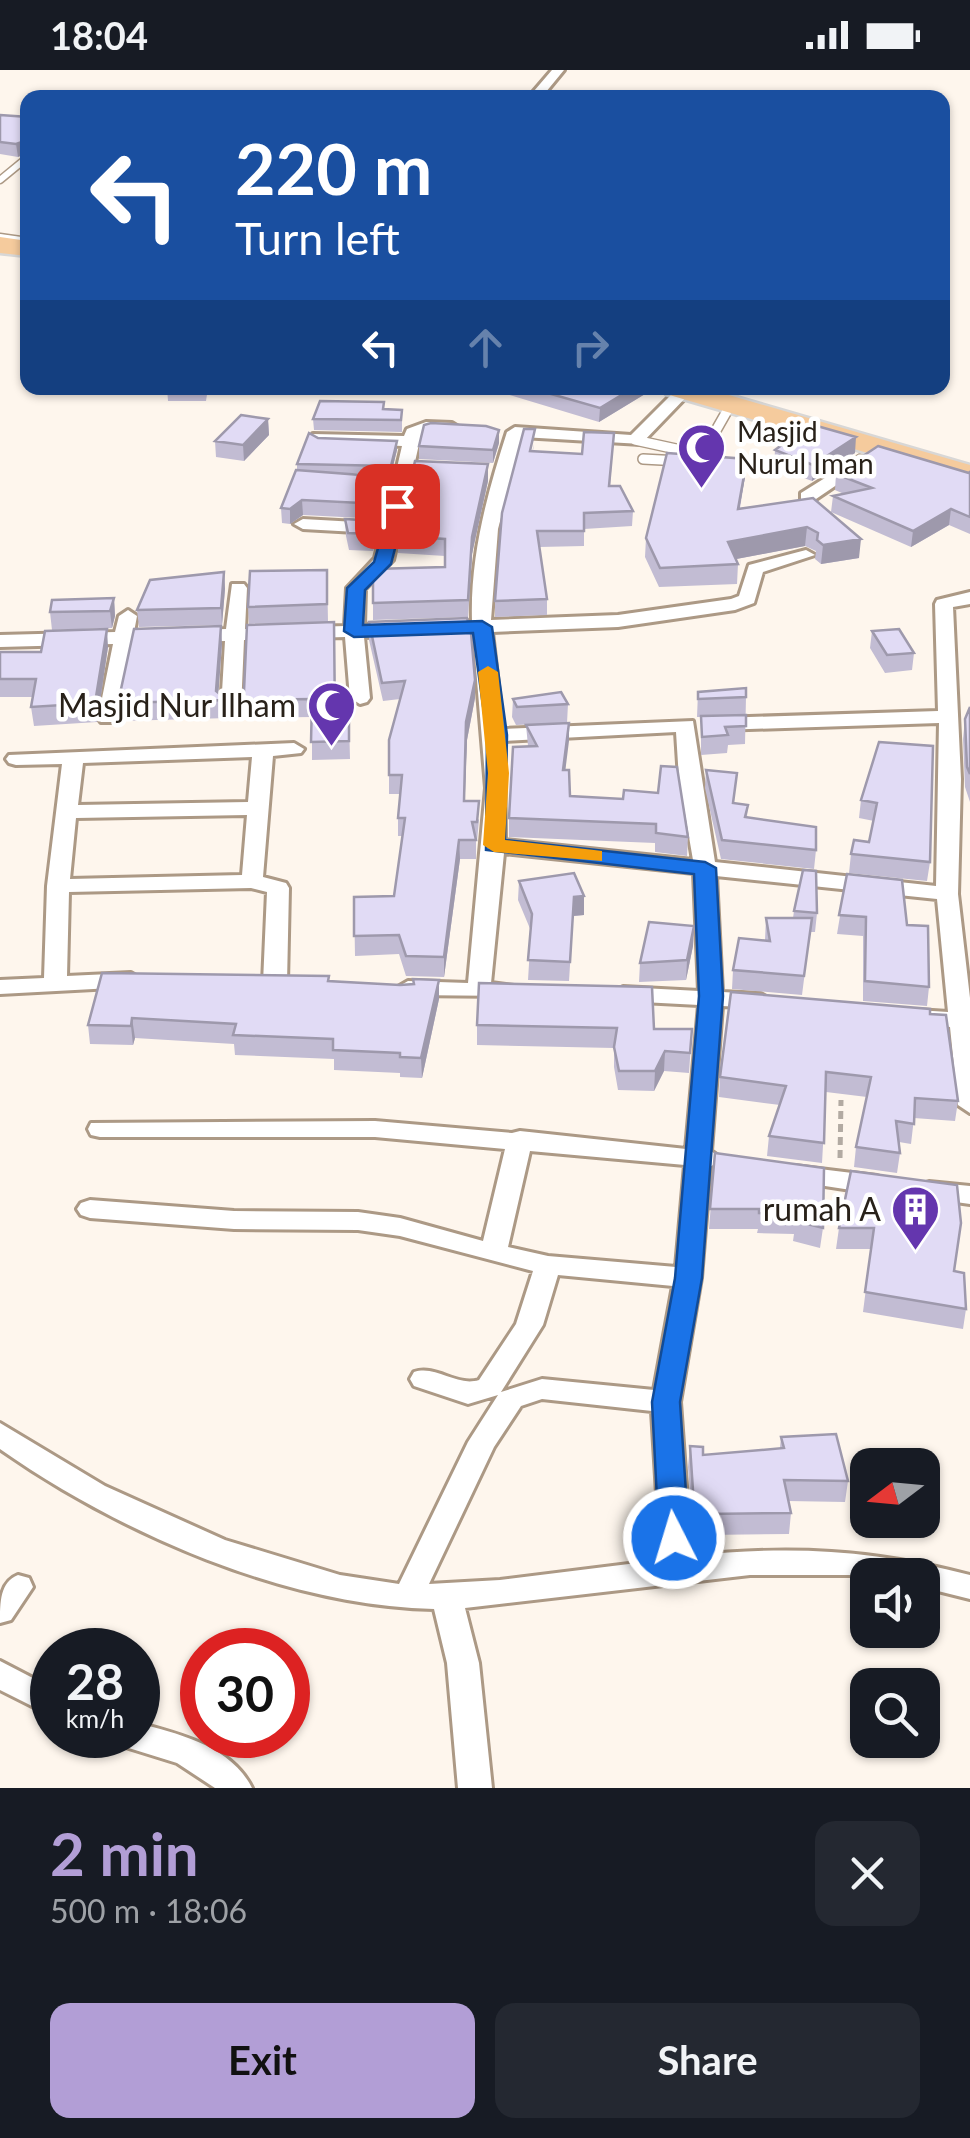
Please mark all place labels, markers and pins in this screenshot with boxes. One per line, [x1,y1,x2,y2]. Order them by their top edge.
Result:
place label: Masjid Nurul Iman [737,414,874,480]
mosque icon: Masjid Nurul Iman [676,422,728,490]
pin [355,464,440,549]
mosque icon: Masjid Nur Ilham [305,680,357,748]
place label: Masjid Nur Ilham [58,685,296,724]
building icon: rumah A [890,1184,942,1252]
place label: rumah A [763,1189,881,1228]

